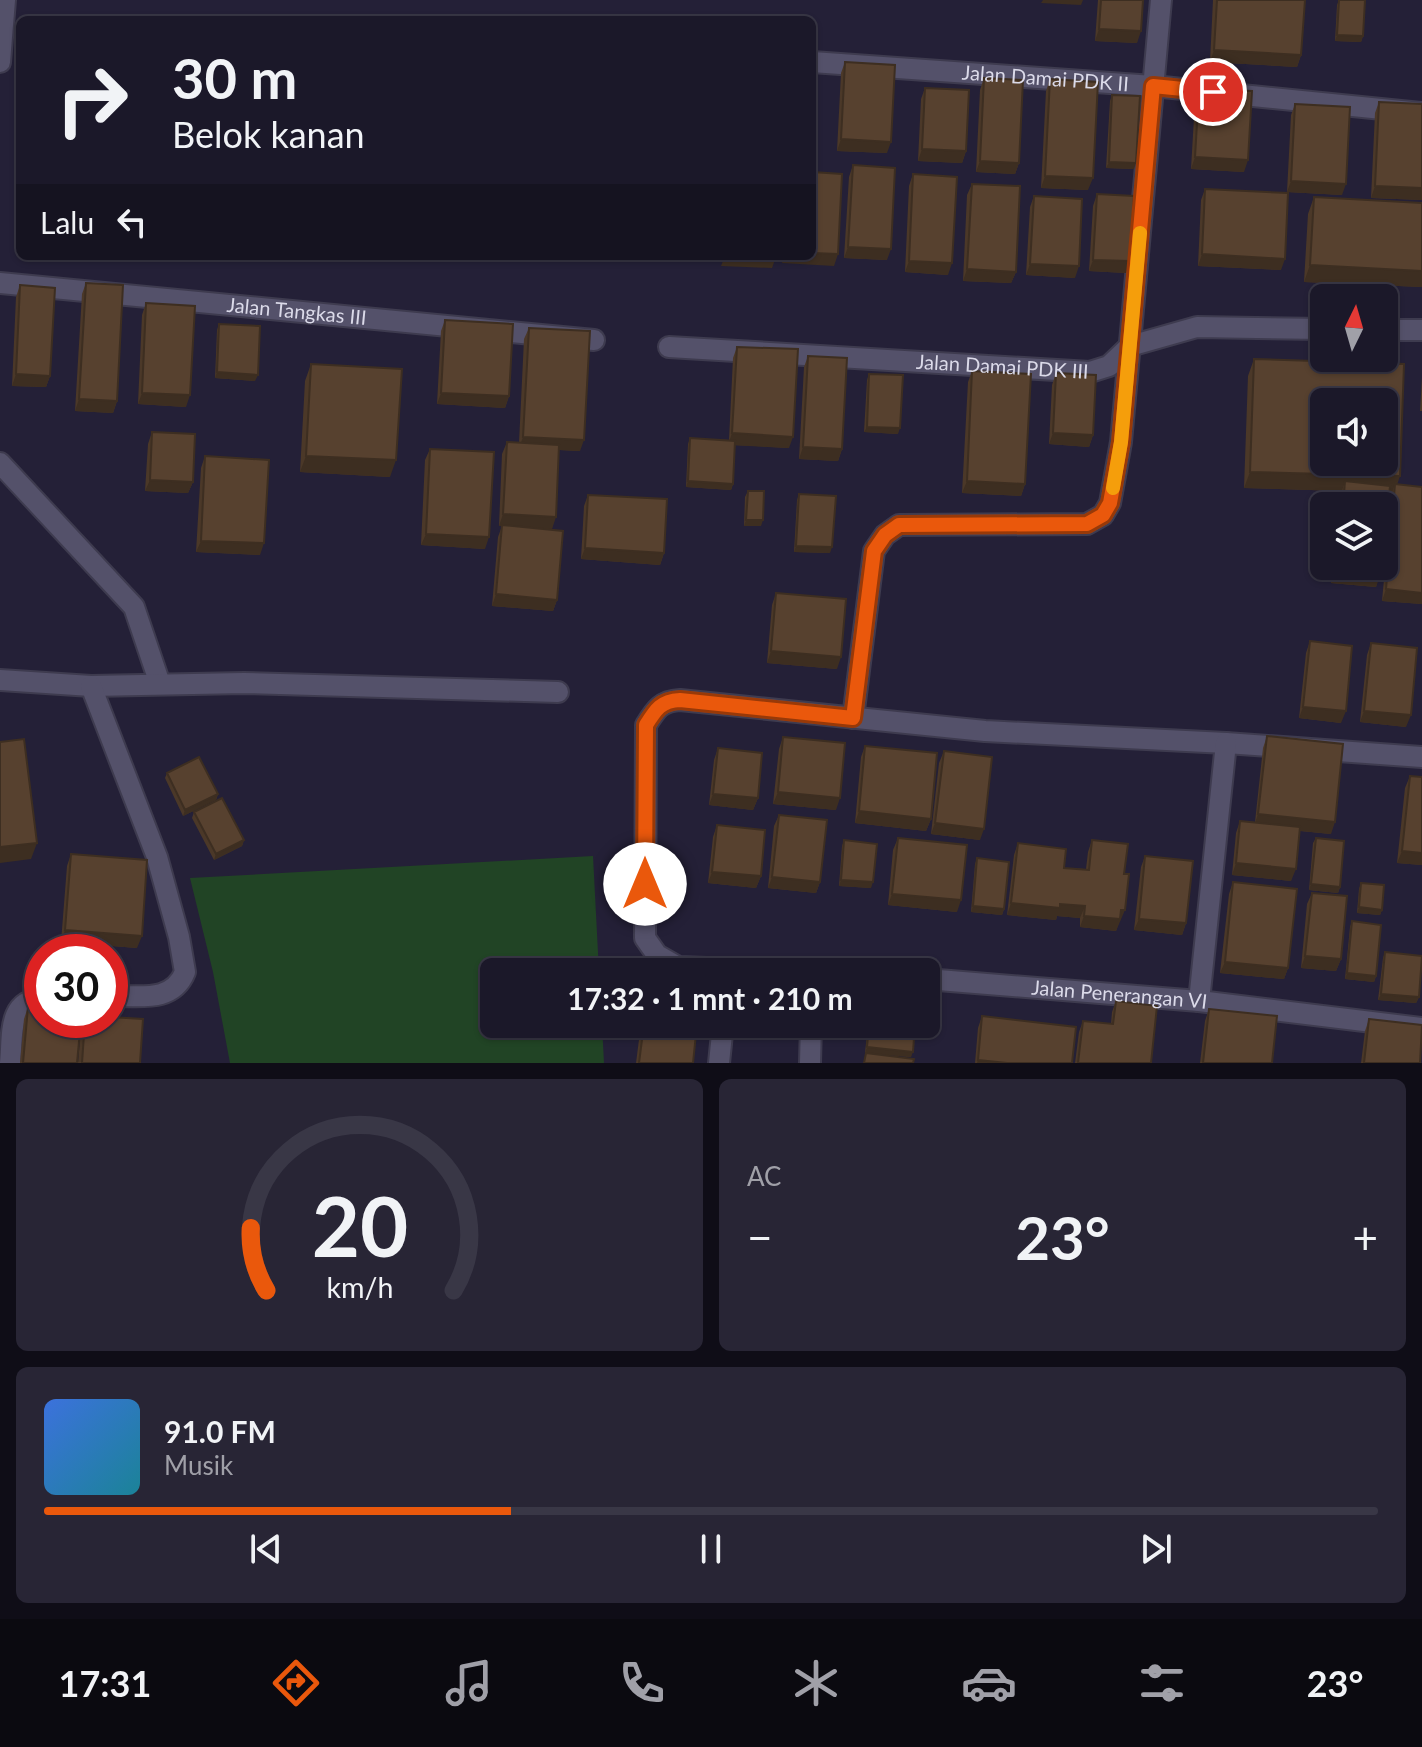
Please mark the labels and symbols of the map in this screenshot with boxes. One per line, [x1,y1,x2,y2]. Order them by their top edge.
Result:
pin [1179,58,1247,126]
street label: Jalan Damai PDK II [961,60,1130,95]
north arrow [1310,284,1398,372]
street label: Jalan Tangkas III [226,292,368,329]
street label: Jalan Damai PDK III [916,349,1089,383]
position arrow [603,842,687,926]
speed limit sign: 30 [24,934,128,1038]
street label: Jalan Penerangan VI [1031,975,1209,1013]

